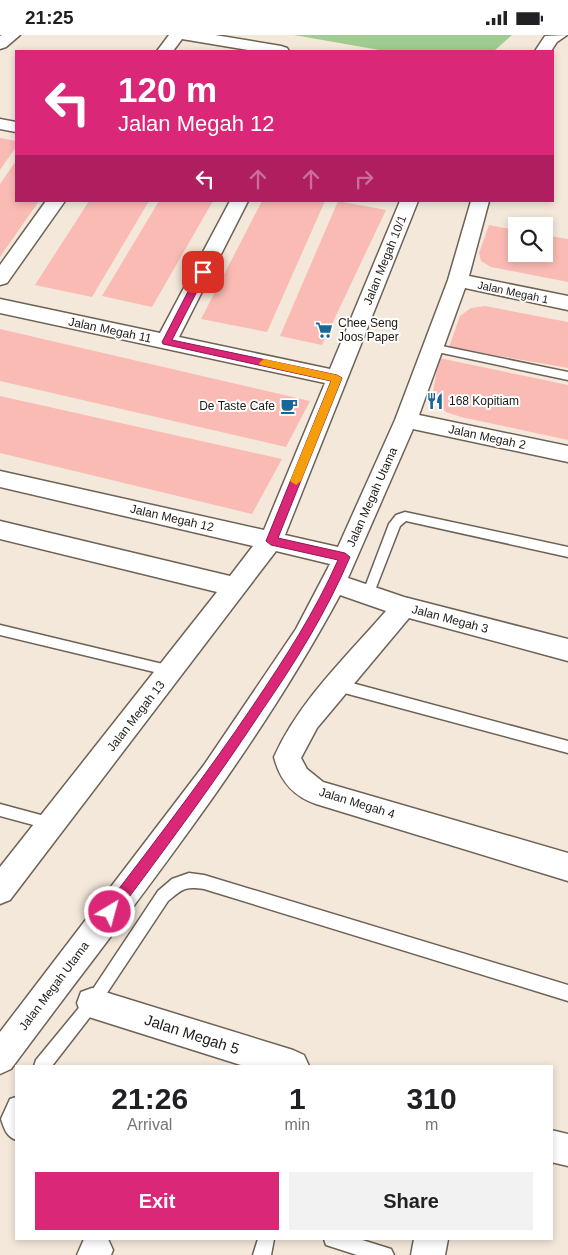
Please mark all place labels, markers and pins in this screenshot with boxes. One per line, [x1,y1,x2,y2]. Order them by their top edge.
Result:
pin [182,251,224,293]
place label: Chee Seng Joos Paper [338,316,399,344]
supermarket icon: Chee Seng Joos Paper [314,320,334,340]
restaurant icon: 168 Kopitiam [425,391,445,411]
place label: 168 Kopitiam [449,394,519,408]
cafe icon: De Taste Cafe [279,396,299,416]
place label: De Taste Cafe [199,399,275,413]

